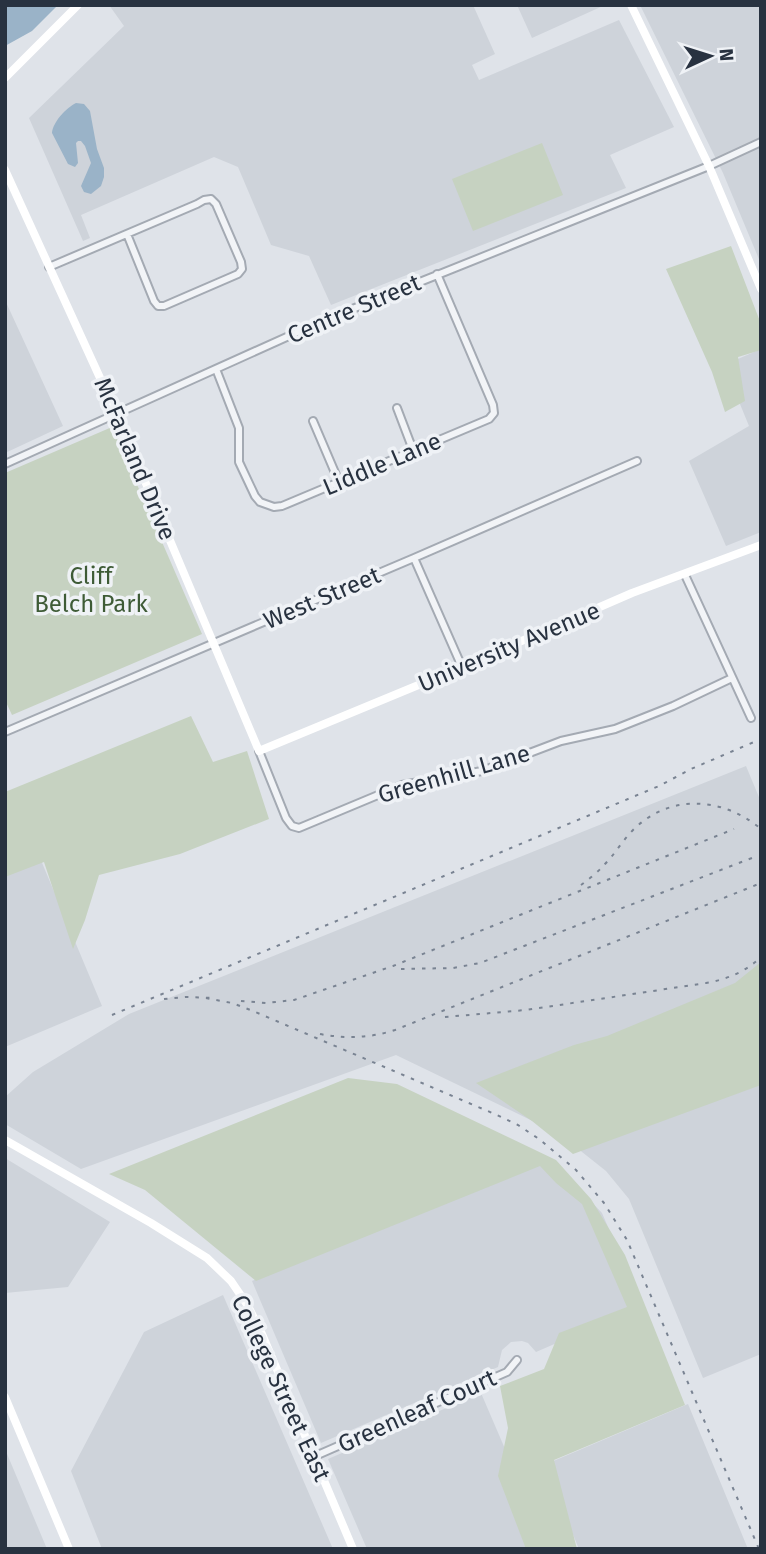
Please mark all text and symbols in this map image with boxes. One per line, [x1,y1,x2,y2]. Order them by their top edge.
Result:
north arrow [675,21,745,91]
text: N [715,48,738,62]
street label: Centre Street [283,268,425,350]
street label: McFarland Drive [88,374,182,544]
street label: Liddle Lane [319,427,445,501]
street label: West Street [259,561,385,635]
park label: Cliff Belch Park [34,562,149,618]
street label: University Avenue [414,596,604,698]
street label: Greenhill Lane [375,739,533,809]
street label: College Street East [226,1290,337,1486]
street label: Greenleaf Court [334,1364,501,1458]

